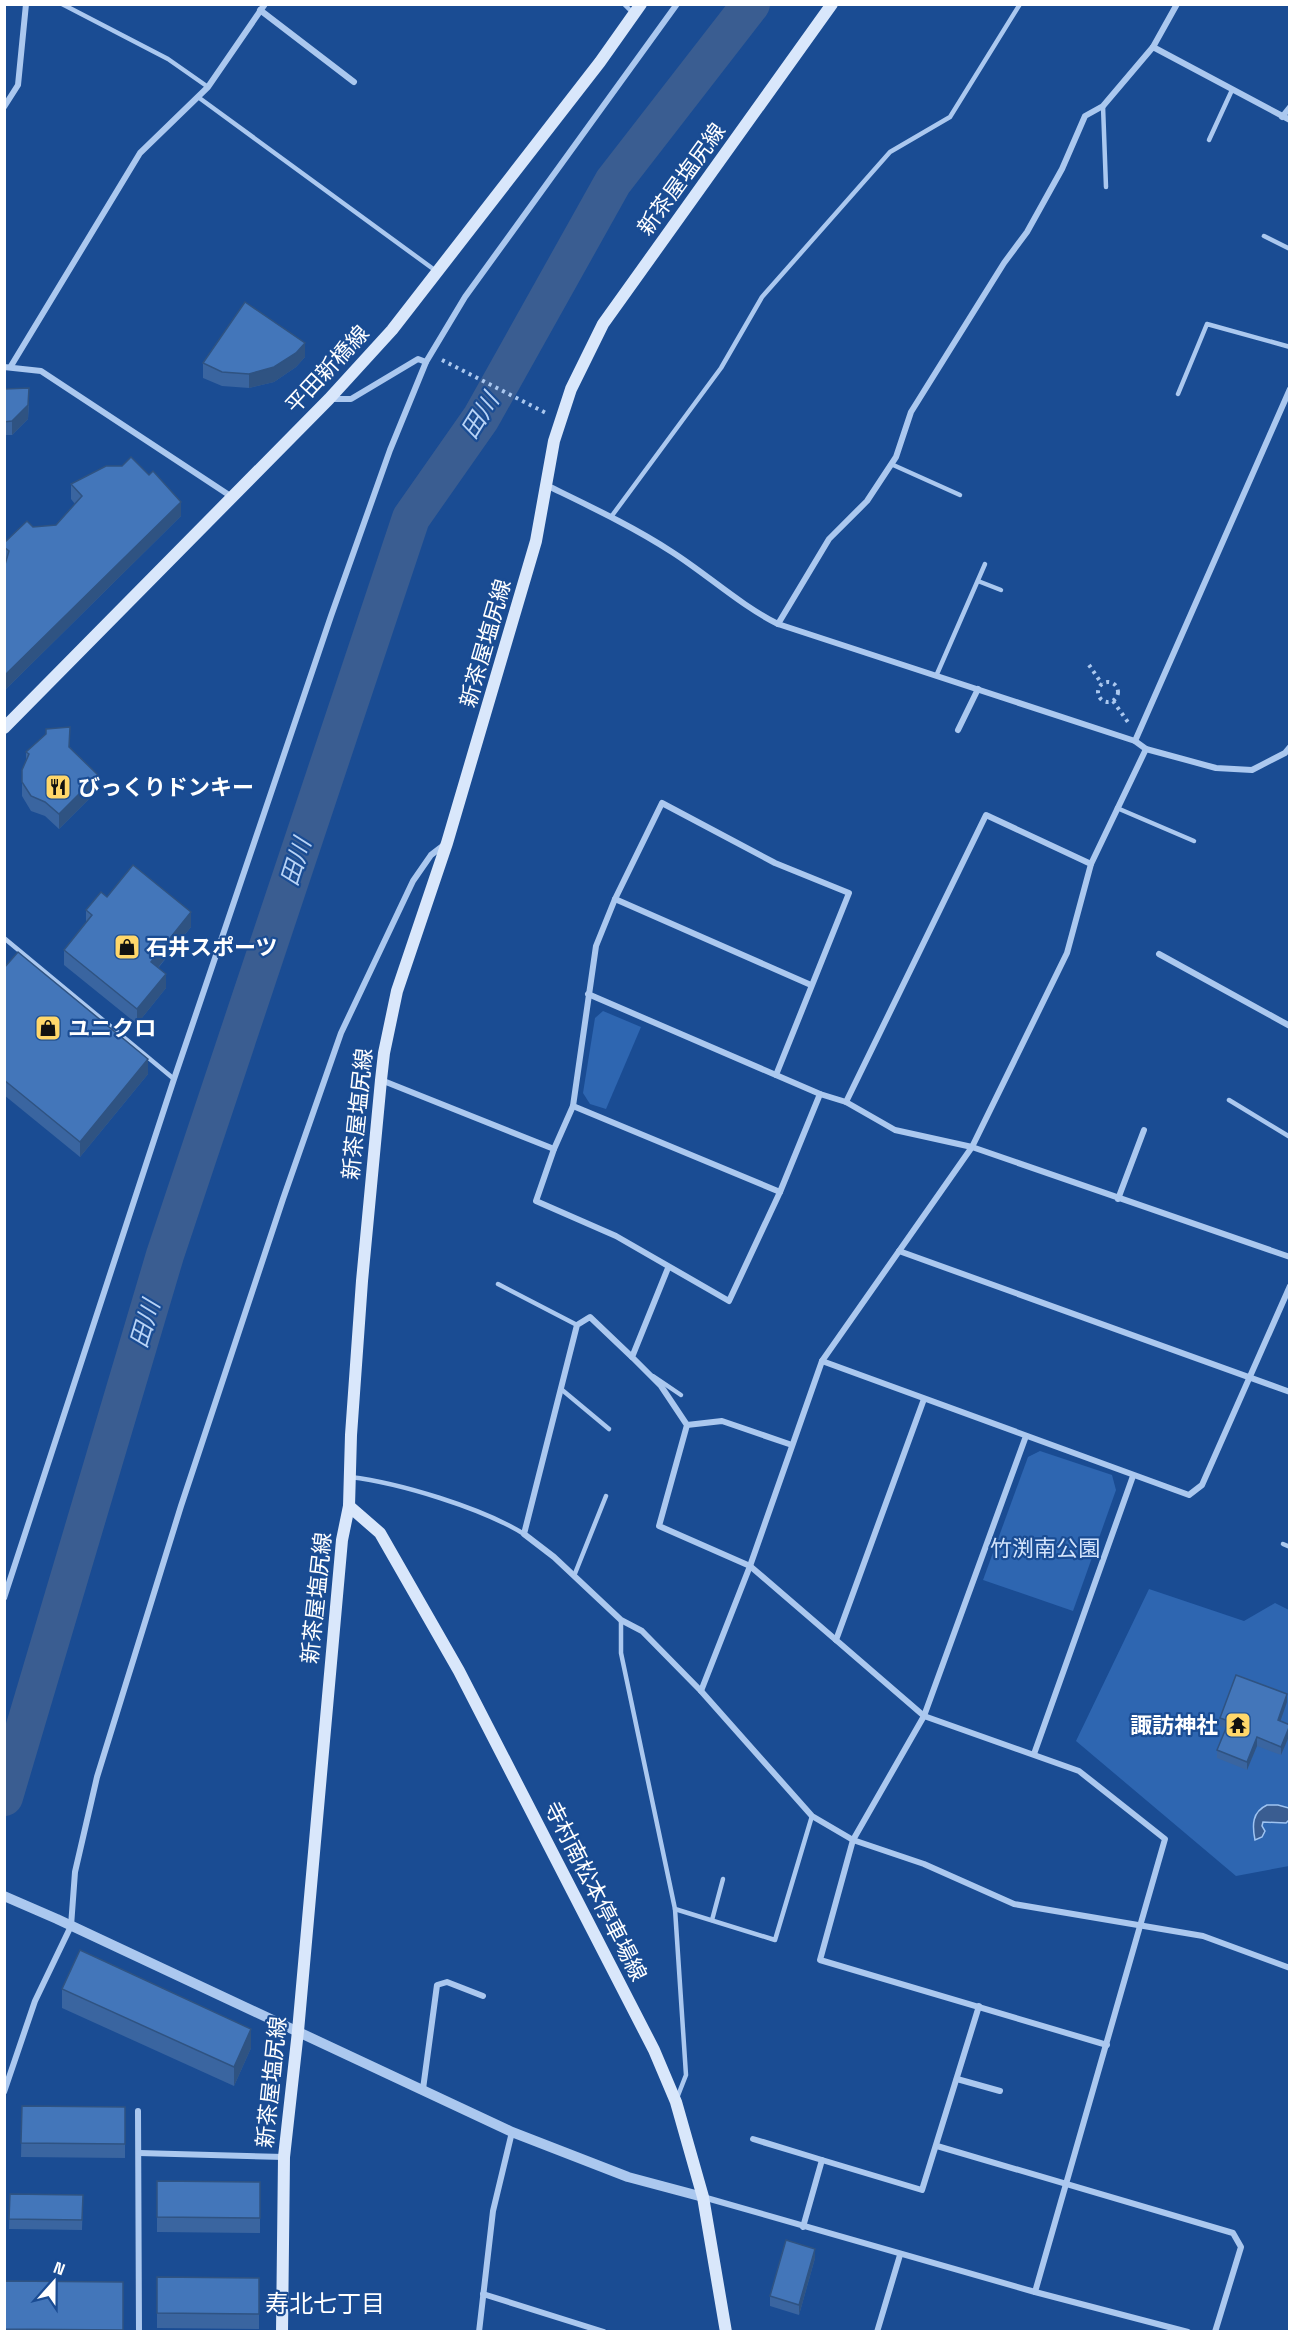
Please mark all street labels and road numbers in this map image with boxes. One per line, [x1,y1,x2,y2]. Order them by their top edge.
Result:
street label: 新茶屋塩尻線 [631,117,731,241]
street label: 平田新橋線 [279,319,375,419]
street label: 新茶屋塩尻線 [453,576,517,710]
street label: 新茶屋塩尻線 [336,1047,378,1181]
street label: 新茶屋塩尻線 [295,1531,337,1665]
street label: 寺村南松本停車場線 [539,1796,653,1986]
street label: 新茶屋塩尻線 [250,2015,292,2149]

